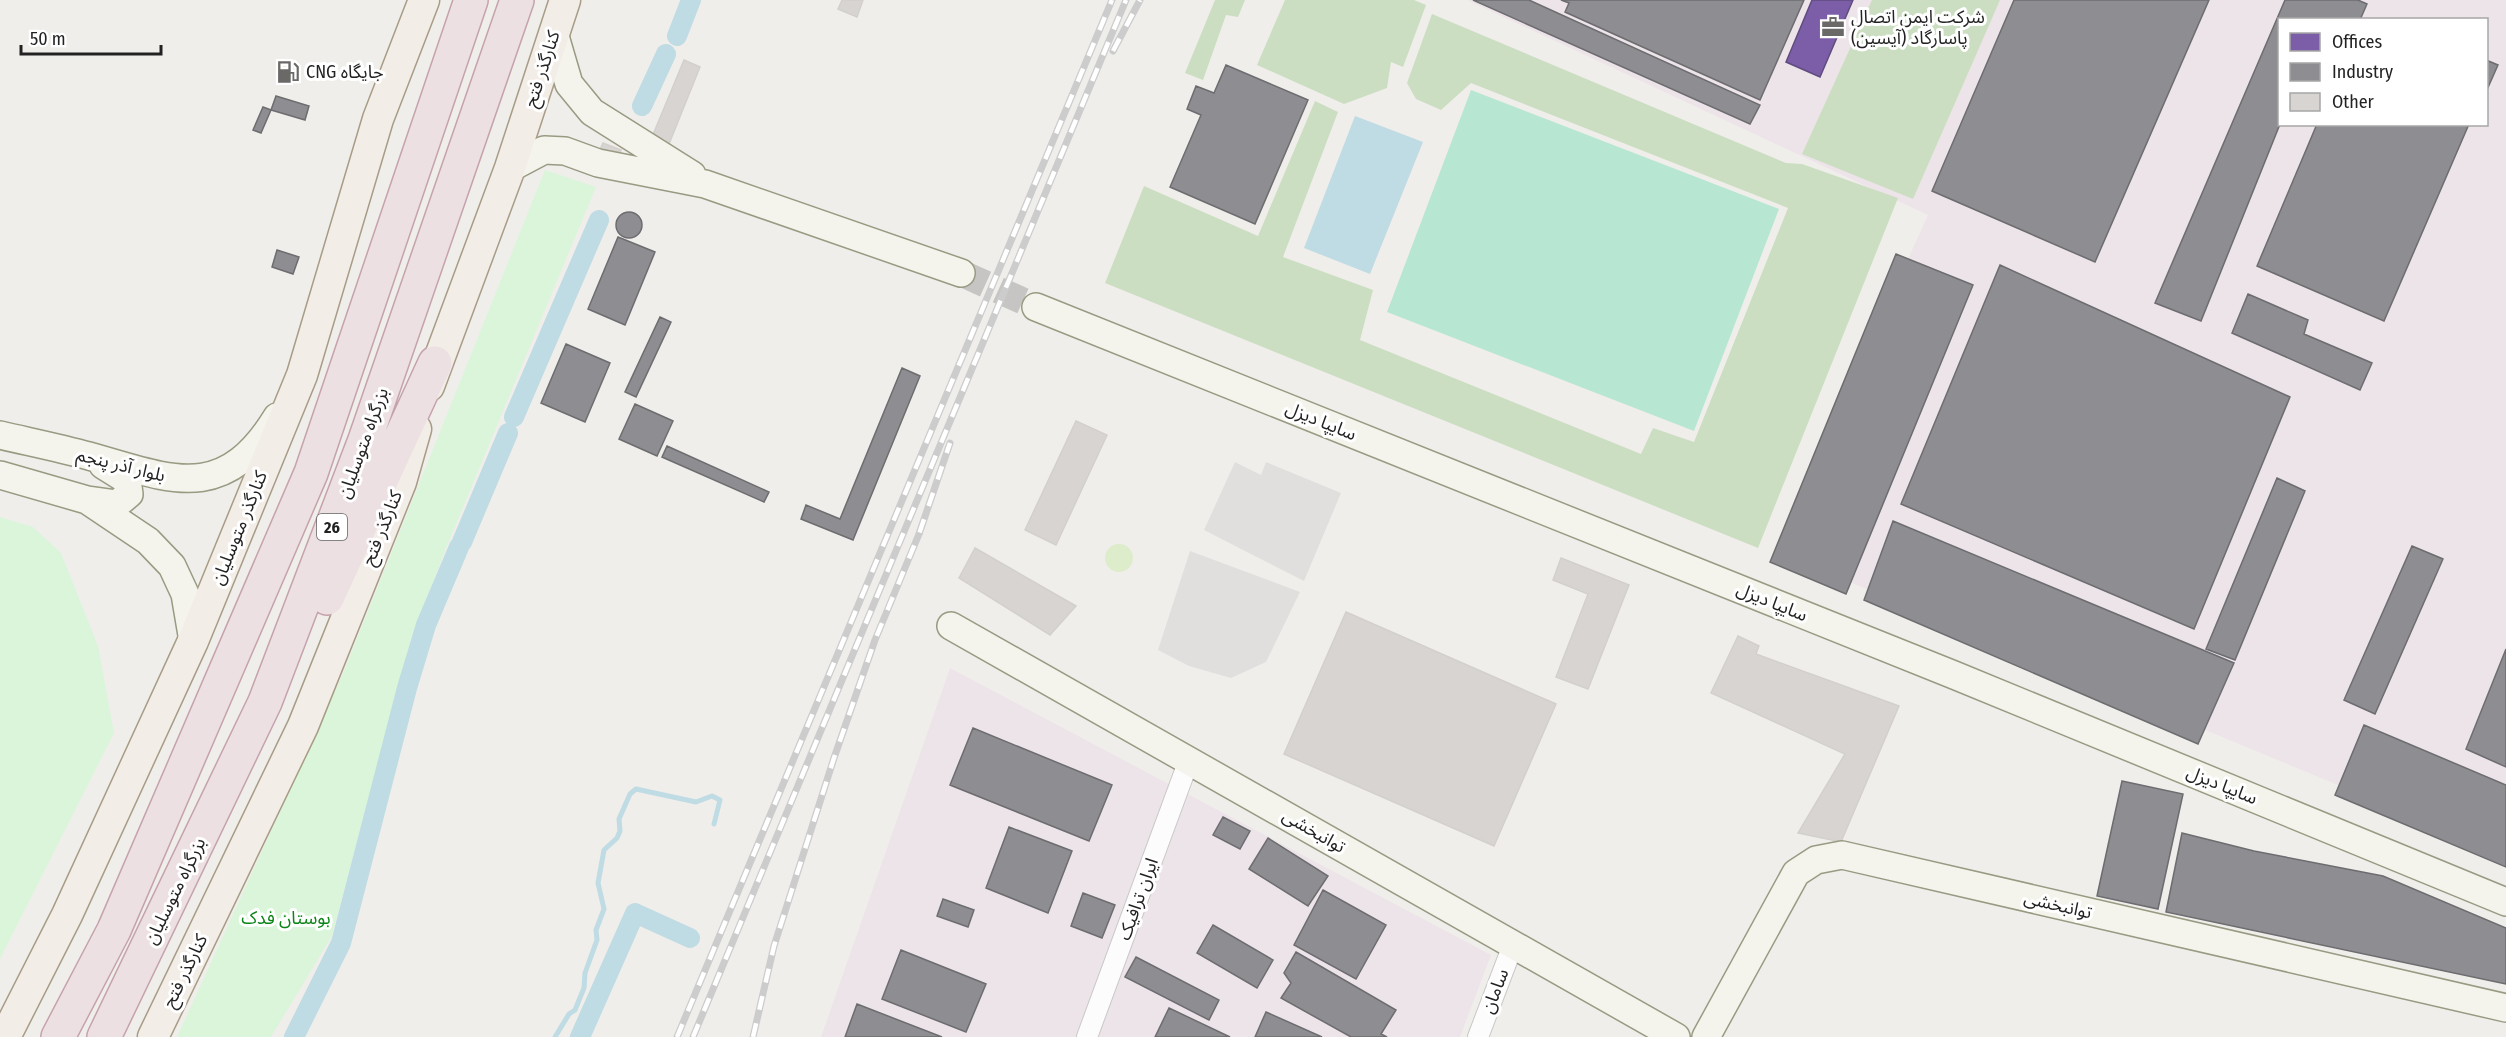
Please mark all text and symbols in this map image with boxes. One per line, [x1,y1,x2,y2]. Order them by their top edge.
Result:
place label: شرکت ایمن اتصال پاسارگاد (آیسین) [1851,6,1985,49]
office icon: شرکت ایمن اتصال پاسارگاد (آیسین) [1820,14,1846,40]
scale bar [21,18,160,56]
legend [2278,18,2488,126]
street label: کنارگذر فتح [519,27,567,111]
text: 50 m [30,28,66,50]
text: Offices [2332,31,2382,53]
fuel station icon: CNG جایگاه [275,59,301,85]
place label: CNG جایگاه [306,61,384,83]
text: Industry [2332,61,2393,83]
text: Other [2332,91,2375,113]
street label: بزرگراه متوسلیان [333,385,393,501]
street label: سایپا دیزل [1282,397,1360,445]
street label: بلوار آذر پنجم [74,443,168,489]
street label: کنارگذر متوسلیان [206,467,272,588]
street label: کنارگذر فتح [357,487,409,569]
road number: 26 [317,514,347,540]
street label: سایپا دیزل [1733,578,1811,626]
street label: سایپا دیزل [2183,761,2261,809]
street label: توانبخشی [1279,804,1349,858]
street label: بزرگراه متوسلیان [140,834,210,948]
street label: ایران ترافیک [1113,855,1163,943]
street label: توانبخشی [2022,886,2094,924]
park label: بوستان فدک [241,907,331,929]
street label: کنارگذر فتح [158,930,214,1012]
street label: سامان [1476,965,1514,1017]

